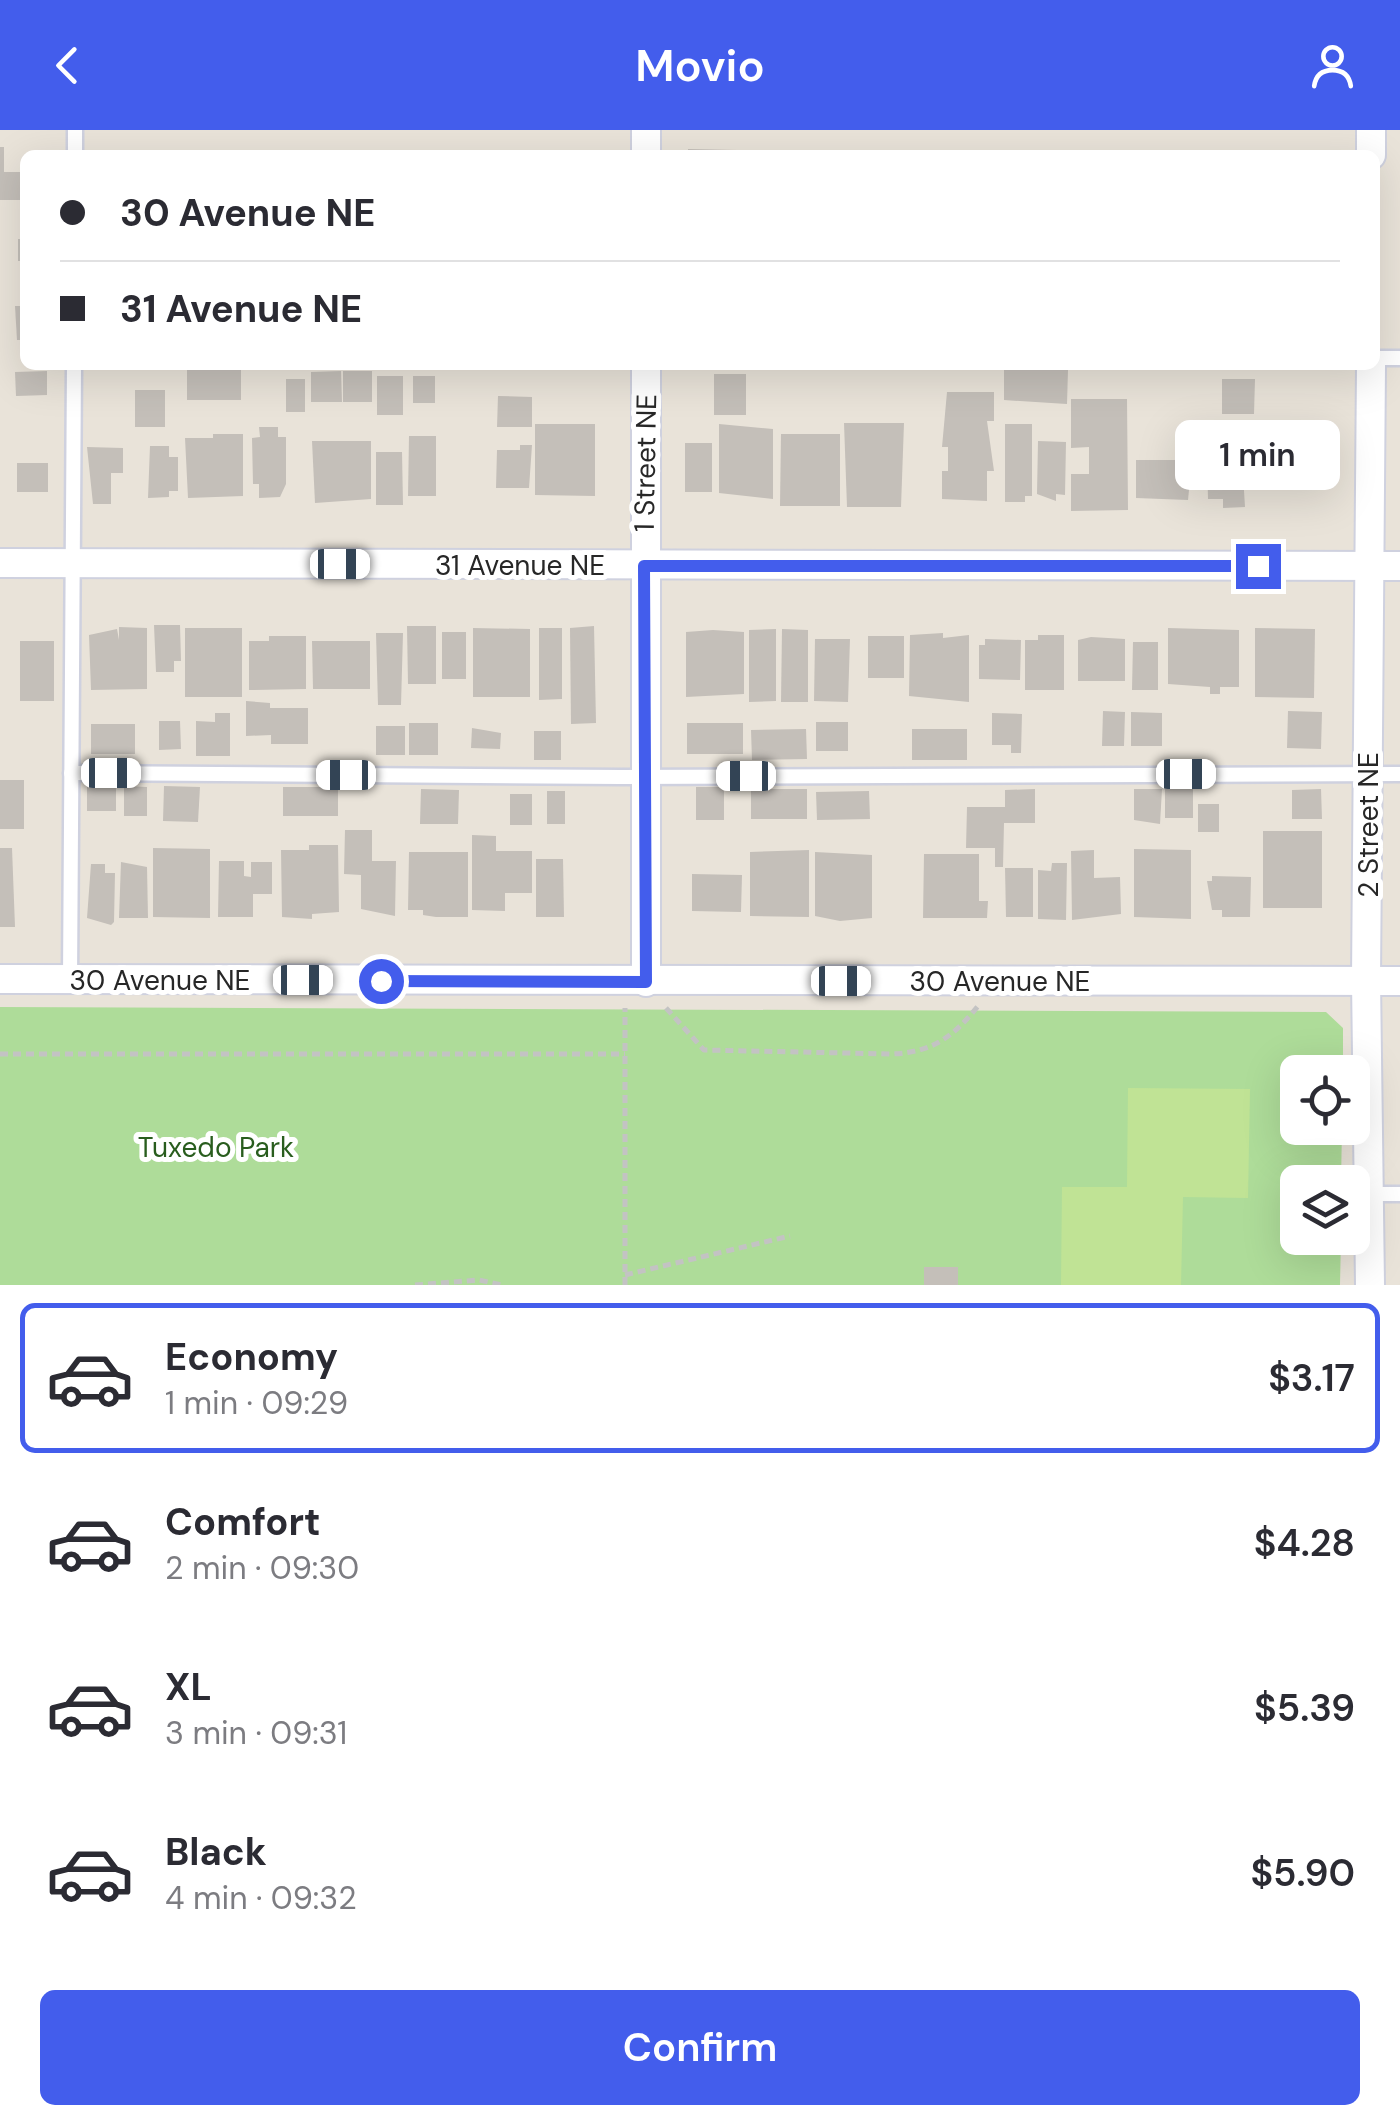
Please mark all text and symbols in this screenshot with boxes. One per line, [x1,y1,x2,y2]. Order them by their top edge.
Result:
text: Movio [635,36,765,95]
icon: back [40,38,95,93]
icon: person [1305,38,1360,93]
text: 30 Avenue NE [120,188,375,238]
text: 31 Avenue NE [120,284,362,334]
street label: 1 Street NE [626,394,665,532]
callout: 1 min [1176,421,1340,491]
text: 1 min [1219,434,1296,476]
route end [1236,544,1281,589]
street label: 31 Avenue NE [435,547,605,584]
car [310,549,370,579]
street label: 2 Street NE [1350,752,1387,898]
car [81,758,141,788]
car [1156,759,1216,789]
car [316,760,376,790]
car [716,761,776,791]
route start [359,959,404,1004]
street label: 30 Avenue NE [70,962,250,999]
street label: 30 Avenue NE [910,963,1090,1000]
car [273,965,333,995]
car [811,966,871,996]
map controls [1280,1055,1370,1255]
button: locate [1280,1055,1370,1145]
park label: Tuxedo Park [138,1129,294,1166]
button: layers [1280,1165,1370,1255]
text: Economy [165,1332,338,1382]
icon: car [45,1333,135,1423]
text: $3.17 [1268,1353,1355,1403]
text: 1 min · 09:29 [165,1382,348,1424]
text: Comfort [165,1497,321,1547]
icon: car [45,1498,135,1588]
text: $4.28 [1254,1518,1355,1568]
text: 2 min · 09:30 [165,1547,359,1589]
text: XL [165,1662,212,1712]
icon: car [45,1663,135,1753]
text: $5.39 [1254,1683,1355,1733]
text: 3 min · 09:31 [165,1712,347,1754]
text: Black [165,1827,267,1877]
icon: car [45,1828,135,1918]
text: $5.90 [1250,1848,1355,1898]
text: 4 min · 09:32 [165,1877,357,1919]
button: Confirm [40,1990,1360,2105]

